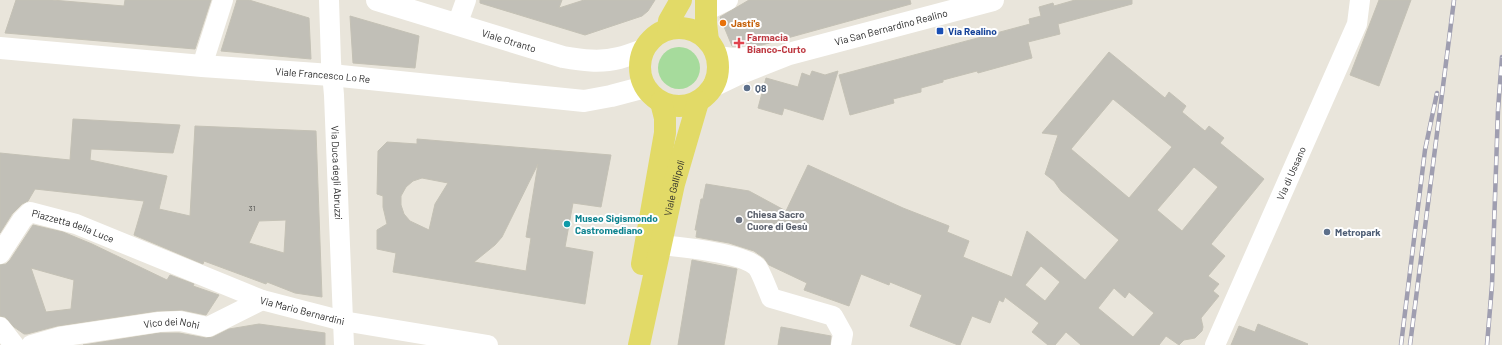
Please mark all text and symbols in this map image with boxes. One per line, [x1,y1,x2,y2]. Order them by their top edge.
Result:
street label: Via San Bernardino Realino [833,6,949,48]
place label: Jasti's [731,17,760,29]
marker: Jasti's [718,18,728,28]
place label: Via Realino [948,25,997,37]
street label: Viale Otranto [480,26,538,54]
marker: Via Realino [935,26,945,36]
place label: Farmacia Bianco-Curto [747,31,807,55]
marker: Farmacia Bianco-Curto [734,38,744,48]
street label: Viale Francesco Lo Re [275,65,371,85]
place label: Q8 [755,82,767,94]
marker: Q8 [742,83,752,93]
street label: Via Duca degli Abruzzi [329,125,345,220]
street label: Via di Ussano [1274,144,1308,202]
street label: Viale Gallipoli [661,158,687,217]
house number: 31 [249,203,256,213]
street label: Piazzetta della Luce [30,207,116,245]
place label: Chiesa Sacro Cuore di Gesù [747,208,807,232]
place label: Museo Sigismondo Castromediano [575,212,658,236]
marker: Chiesa Sacro Cuore di Gesù [734,215,744,225]
marker: Museo Sigismondo Castromediano [562,219,572,229]
place label: Metropark [1335,226,1381,238]
marker: Metropark [1322,227,1332,237]
street label: Via Mario Bernardini [259,294,345,327]
street label: Vico dei Nohi [143,315,201,331]

